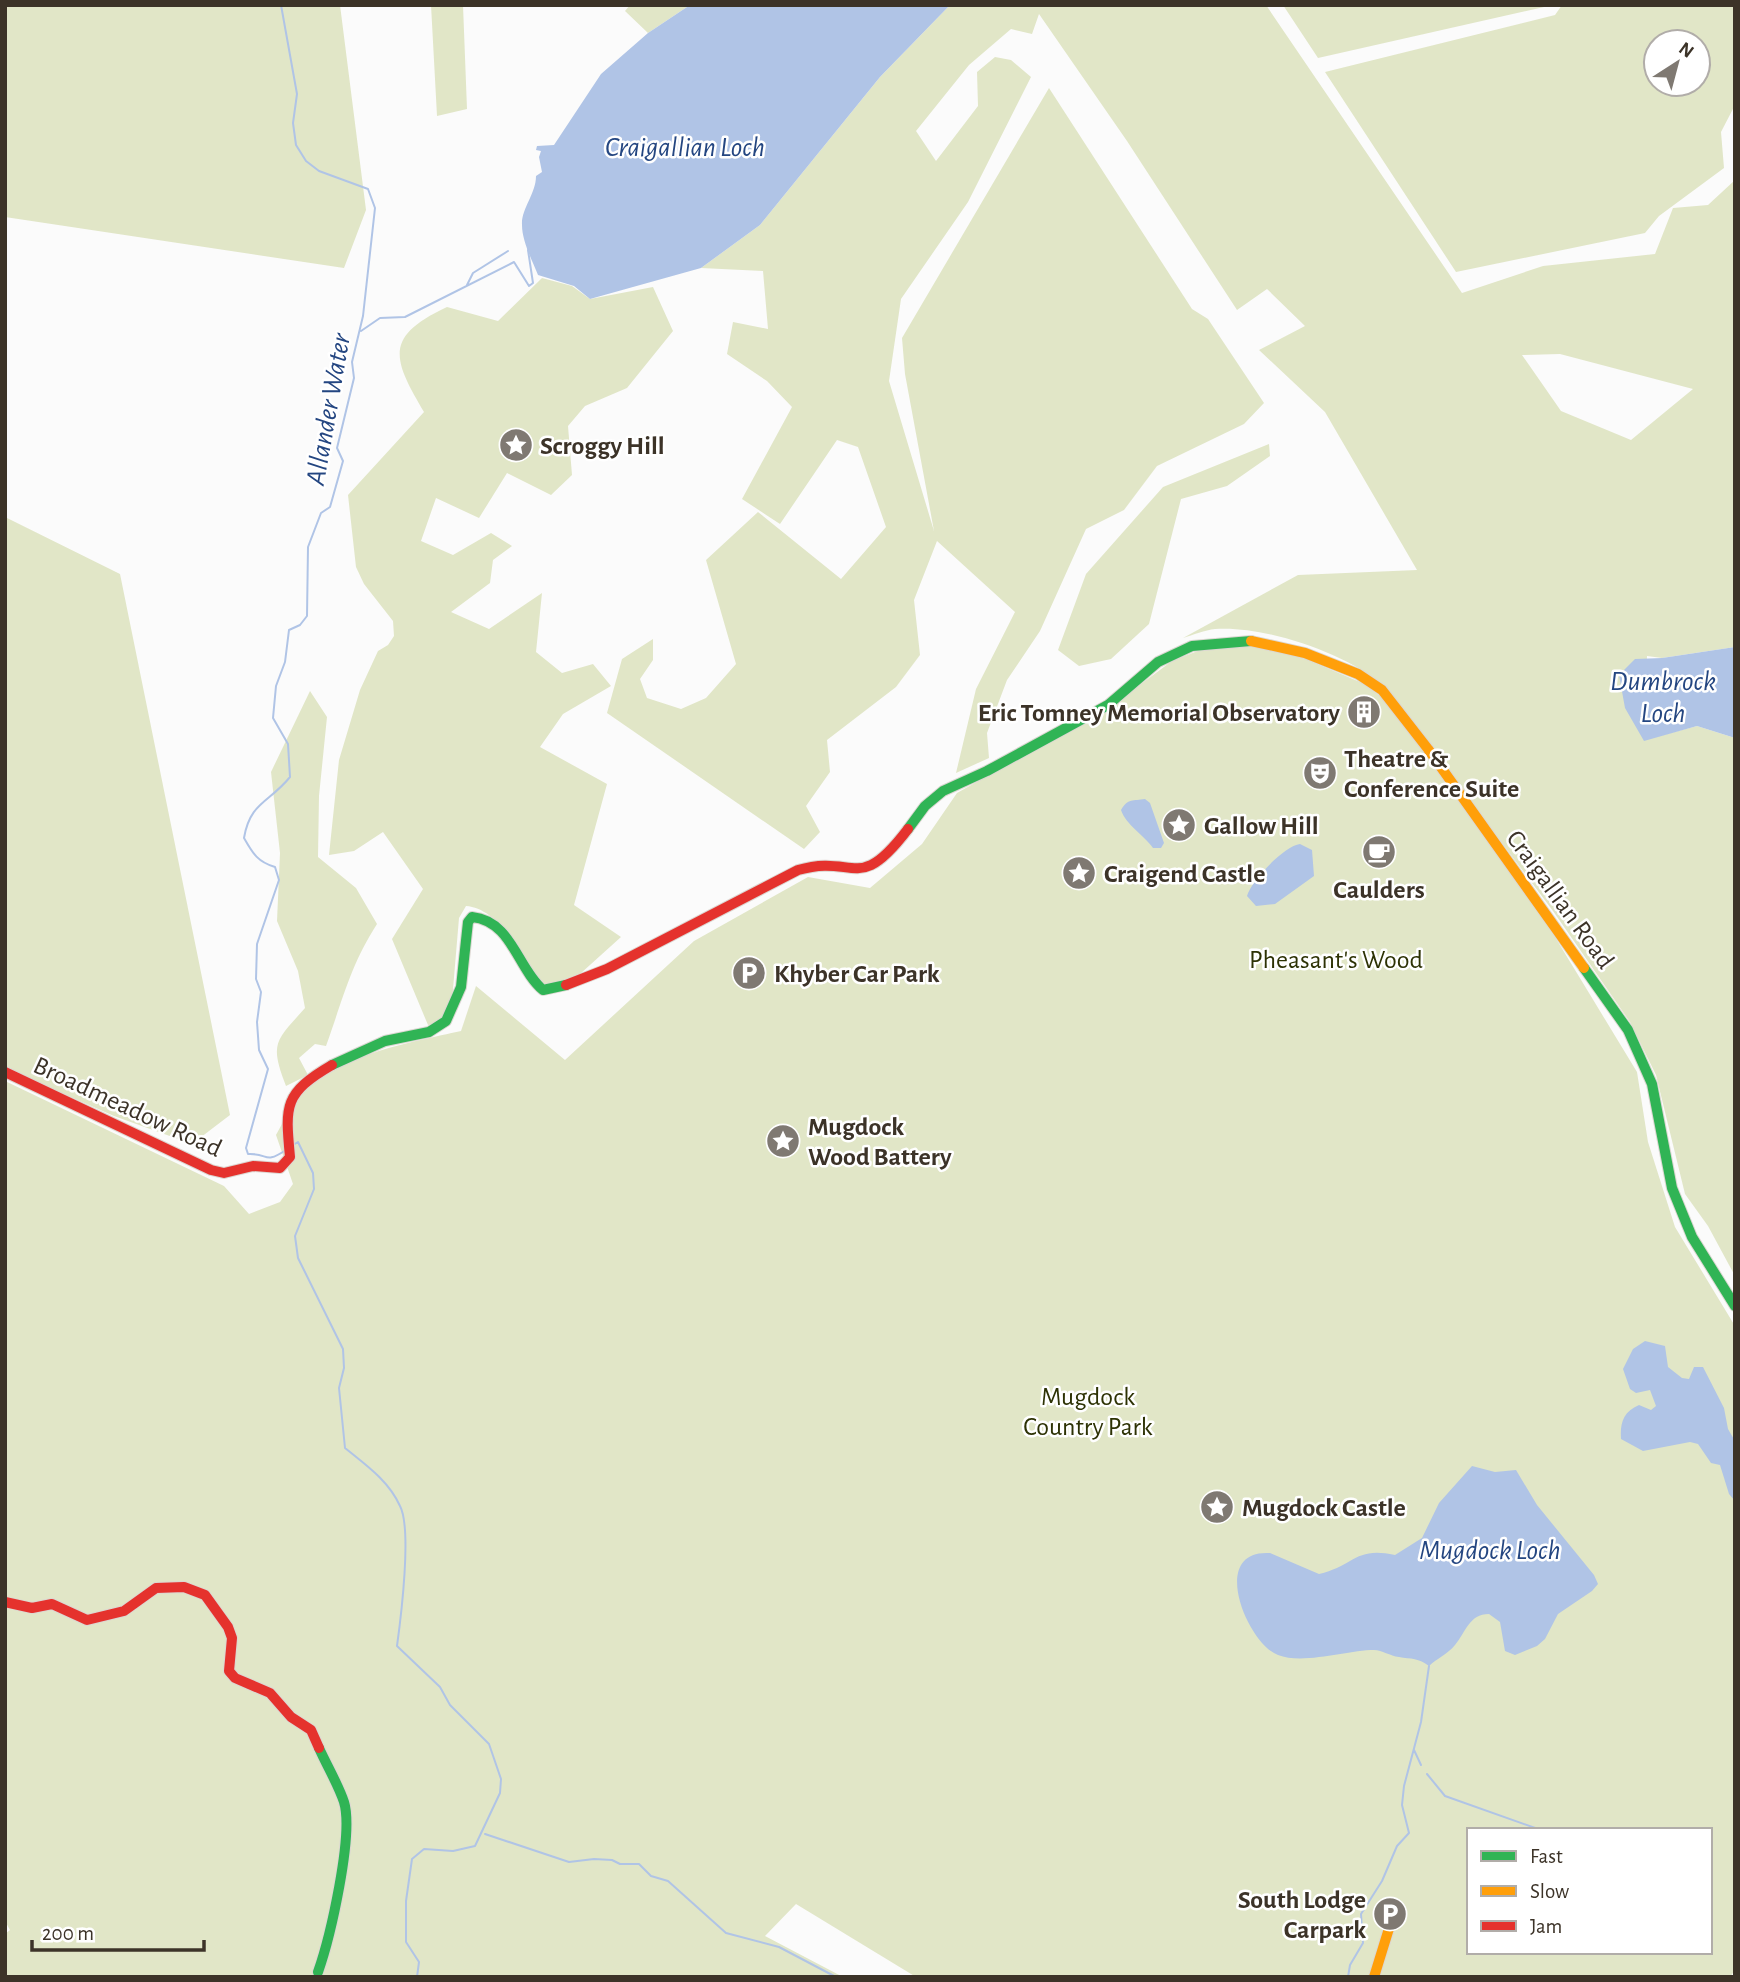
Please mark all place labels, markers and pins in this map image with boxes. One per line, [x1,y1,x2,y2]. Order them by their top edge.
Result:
place icon: Scroggy Hill [497,426,535,464]
place label: Scroggy Hill [540,433,665,459]
building icon: Eric Tomney Memorial Observatory [1345,693,1383,731]
place label: Eric Tomney Memorial Observatory [978,700,1340,726]
place label: Theatre & Conference Suite [1344,746,1519,802]
theatre icon: Theatre & Conference Suite [1301,754,1339,792]
place icon: Gallow Hill [1160,806,1198,844]
place label: Gallow Hill [1204,813,1319,839]
cafe icon: Caulders [1360,833,1398,871]
place icon: Craigend Castle [1060,854,1098,892]
place label: Craigend Castle [1104,861,1265,887]
place label: Caulders [1333,877,1425,903]
parking icon: Khyber Car Park [730,954,768,992]
place label: Khyber Car Park [774,961,940,987]
place label: Mugdock Wood Battery [808,1114,952,1170]
place icon: Mugdock Wood Battery [764,1122,802,1160]
place icon: Mugdock Castle [1198,1488,1236,1526]
place label: Mugdock Castle [1242,1495,1406,1521]
place label: South Lodge Carpark [1238,1887,1366,1943]
parking icon: South Lodge Carpark [1371,1895,1409,1933]

